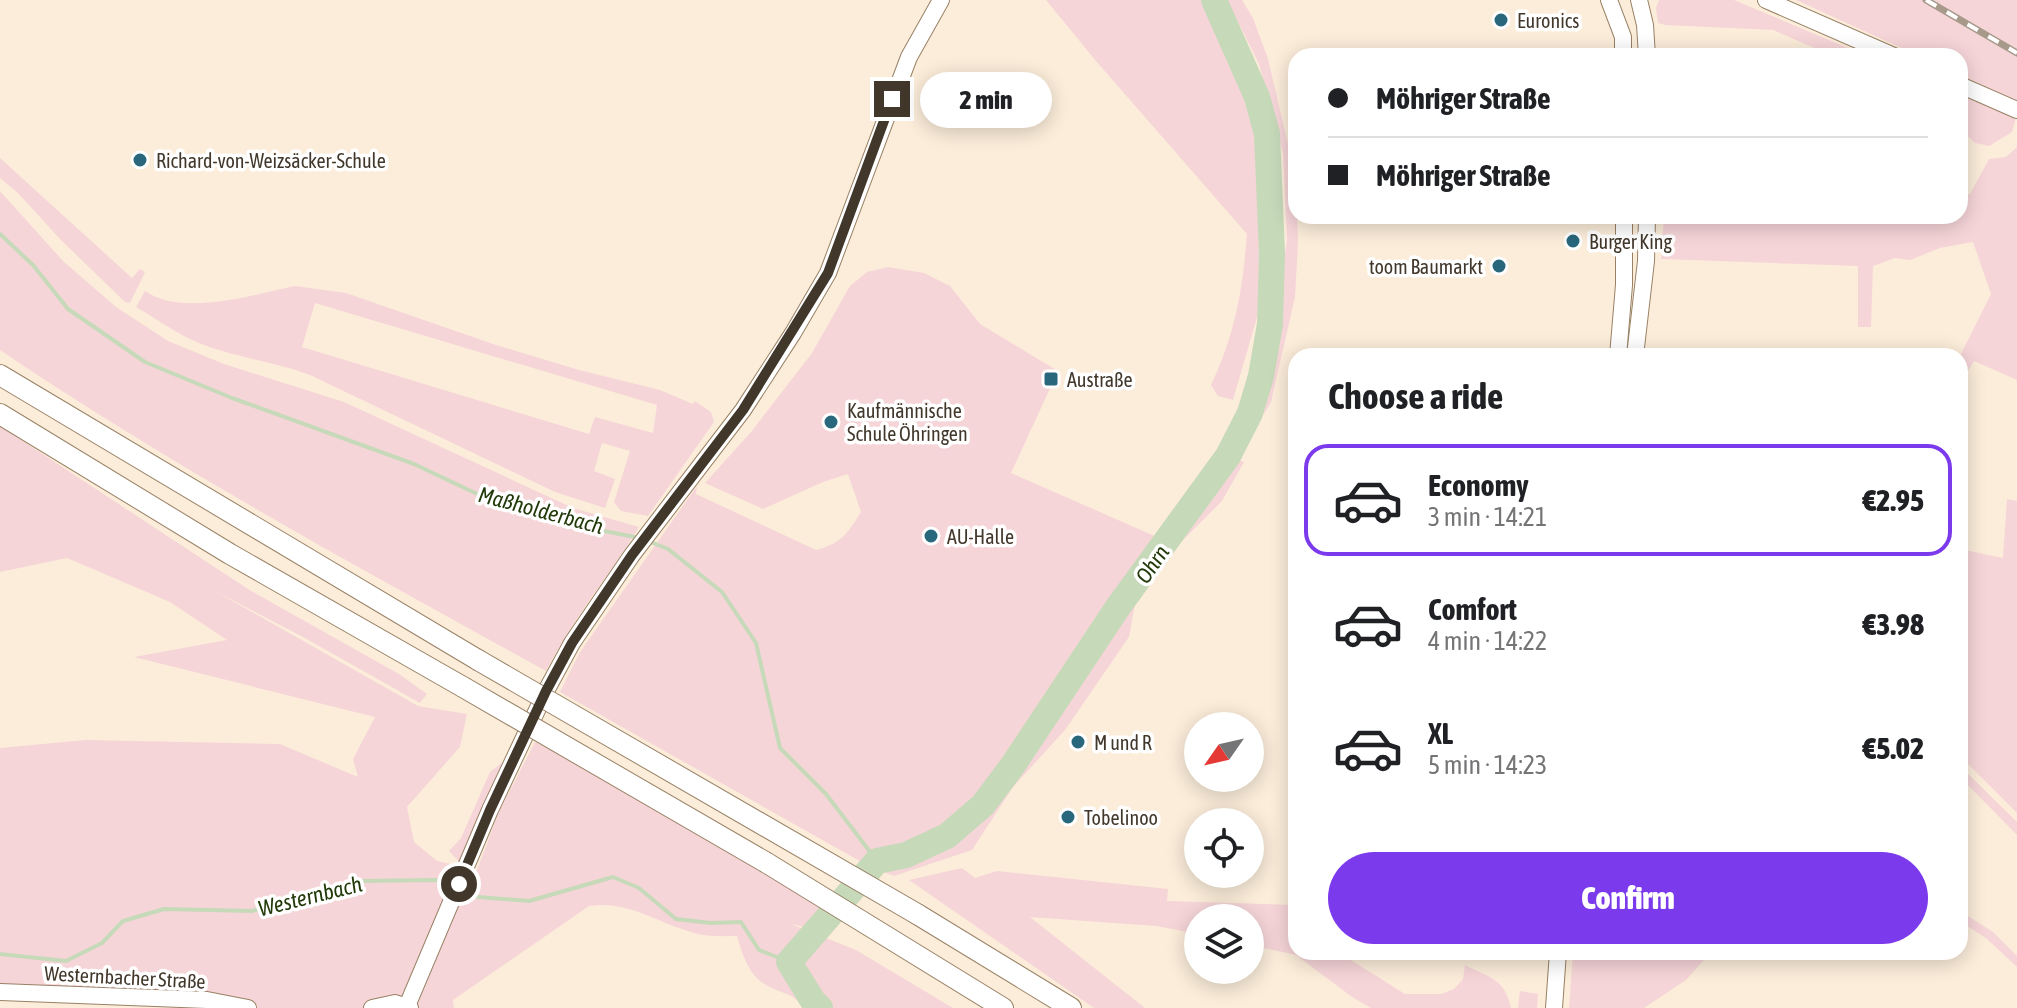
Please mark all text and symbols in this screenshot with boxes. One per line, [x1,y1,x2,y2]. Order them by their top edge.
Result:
place label: Euronics [1517,9,1579,32]
marker: Euronics [1492,11,1510,29]
callout: 2 min [920,71,1052,127]
route end [874,81,910,117]
text: Möhriger Straße [1376,81,1551,115]
text: 2 min [959,85,1013,115]
place label: Richard-von-Weizsäcker-Schule [156,149,386,172]
marker: Richard-von-Weizsäcker-Schule [131,151,149,169]
text: Möhriger Straße [1376,158,1551,192]
place label: Burger King [1589,230,1672,253]
marker: Burger King [1564,232,1582,250]
place label: toom Baumarkt [1369,255,1483,278]
marker: toom Baumarkt [1490,257,1508,275]
place label: Austraße [1067,368,1133,391]
marker: Austraße [1042,370,1060,388]
text: Choose a ride [1328,375,1503,417]
place label: Kaufmännische Schule Öhringen [847,399,968,445]
marker: Kaufmännische Schule Öhringen [822,413,840,431]
icon: car [1332,464,1404,536]
text: Economy [1428,468,1529,502]
water label: Maßholderbach [476,481,607,539]
text: €2.95 [1863,483,1924,517]
text: 3 min · 14:21 [1428,502,1547,532]
place label: AU-Halle [947,525,1014,548]
marker: AU-Halle [922,527,940,545]
water label: Ohrn [1130,540,1175,588]
icon: car [1332,588,1404,660]
text: Comfort [1428,592,1517,626]
text: €3.98 [1863,607,1924,641]
text: 4 min · 14:22 [1428,626,1547,656]
north arrow [1184,712,1264,792]
map controls [1184,712,1264,984]
icon: car [1332,712,1404,784]
text: XL [1428,716,1453,750]
place label: M und R [1094,731,1152,754]
text: €5.02 [1863,731,1924,765]
marker: M und R [1069,733,1087,751]
text: 5 min · 14:23 [1428,750,1547,780]
place label: Tobelinoo [1084,806,1158,829]
marker: Tobelinoo [1059,808,1077,826]
button: locate [1184,808,1264,888]
button: Confirm [1328,852,1928,944]
route start [441,866,477,902]
water label: Westernbach [256,871,365,921]
button: layers [1184,904,1264,984]
street label: Westernbacher Straße [44,961,206,993]

